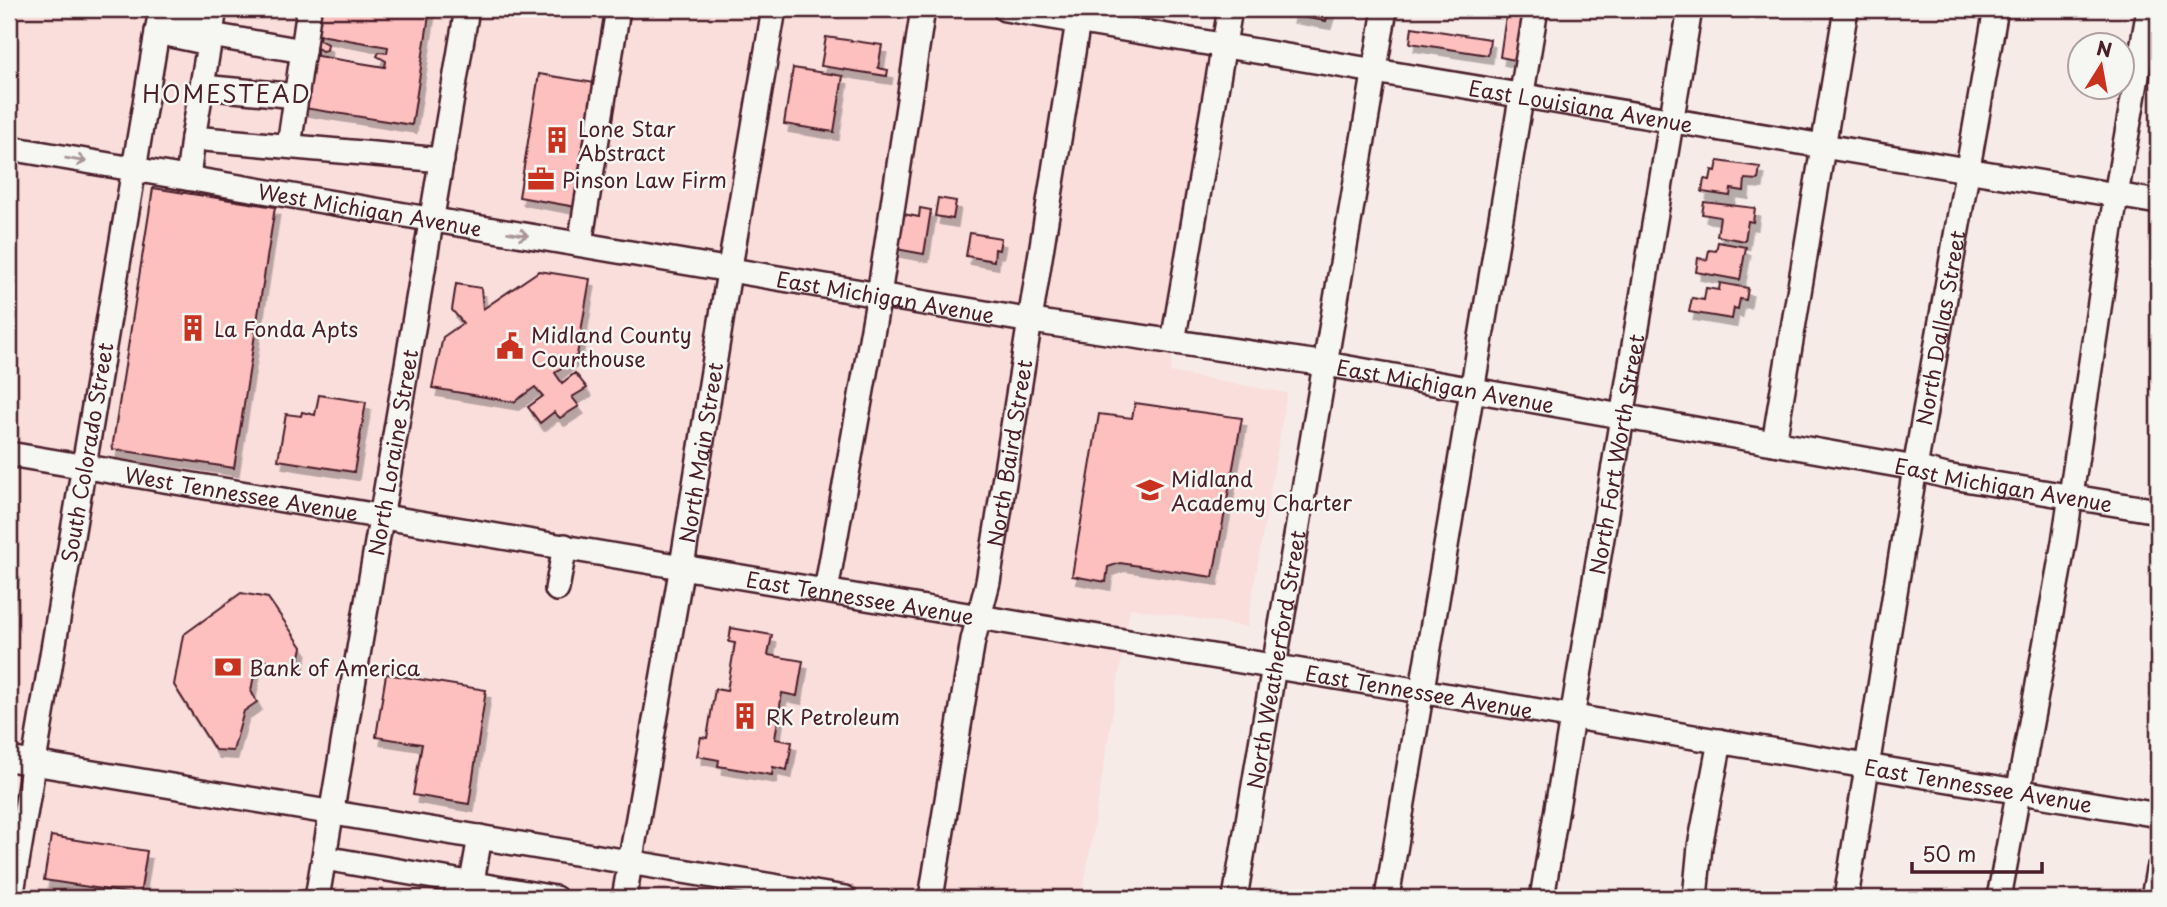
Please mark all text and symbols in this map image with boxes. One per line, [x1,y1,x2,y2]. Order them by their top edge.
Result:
north arrow [2066,32,2136,102]
text: N [2094,33,2114,64]
street label: East Louisiana Avenue [1466,71,1696,140]
district label: HOMESTEAD [142,76,312,111]
place label: Lone Star Abstract [578,112,676,168]
building icon: Lone Star Abstract [542,125,572,155]
one-way arrow [64,153,87,167]
place label: Pinson Law Firm [562,163,727,195]
office icon: Pinson Law Firm [526,164,556,194]
street label: West Michigan Avenue [256,174,484,244]
one-way arrow [506,228,529,241]
street label: North Dallas Street [1907,228,1973,428]
street label: East Michigan Avenue [774,262,997,330]
place label: La Fonda Apts [214,312,358,344]
building icon: La Fonda Apts [178,313,208,343]
place label: Midland County Courthouse [531,318,692,374]
public building icon: Midland County Courthouse [495,331,525,361]
street label: North Fort Worth Street [1580,331,1652,577]
street label: South Colorado Street [52,340,121,565]
street label: North Loraine Street [359,347,425,558]
street label: East Michigan Avenue [1334,350,1557,420]
street label: North Baird Street [978,357,1039,549]
street label: North Main Street [670,360,730,545]
street label: East Michigan Avenue [1892,449,2115,519]
street label: West Tennessee Avenue [122,458,361,528]
place label: Midland Academy Charter [1171,462,1352,518]
school or university icon: Midland Academy Charter [1135,475,1165,505]
street label: North Weatherford Street [1238,528,1313,791]
street label: East Tennessee Avenue [744,562,976,632]
place label: Bank of America [249,651,421,683]
bank icon: Bank of America [213,652,243,682]
street label: East Tennessee Avenue [1303,656,1535,726]
place label: RK Petroleum [766,700,900,732]
building icon: RK Petroleum [730,701,760,731]
street label: East Tennessee Avenue [1862,750,2095,820]
scale bar [1912,830,2041,874]
text: 50 m [1922,837,1976,869]

